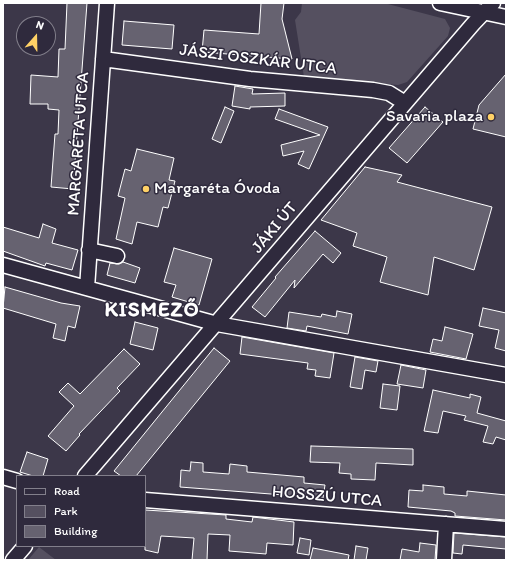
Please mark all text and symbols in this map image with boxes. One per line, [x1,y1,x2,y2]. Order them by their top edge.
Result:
north arrow [16,16,56,56]
text: N [34,18,46,33]
street label: JÁSZI OSZKÁR UTCA [178,40,338,80]
street label: MARGARÉTA UTCA [64,72,94,216]
place label: Savaria plaza [386,107,483,127]
marker: Savaria plaza [486,112,496,122]
place label: Margaréta Óvoda [154,179,280,199]
marker: Margaréta Óvoda [141,184,151,194]
street label: JÁKI ÚT [248,198,302,258]
district label: KISMEZŐ [104,298,200,324]
legend [16,475,146,547]
street label: HOSSZÚ UTCA [271,482,383,512]
text: Road [54,484,80,498]
text: Park [54,504,78,518]
text: Building [54,524,97,538]

